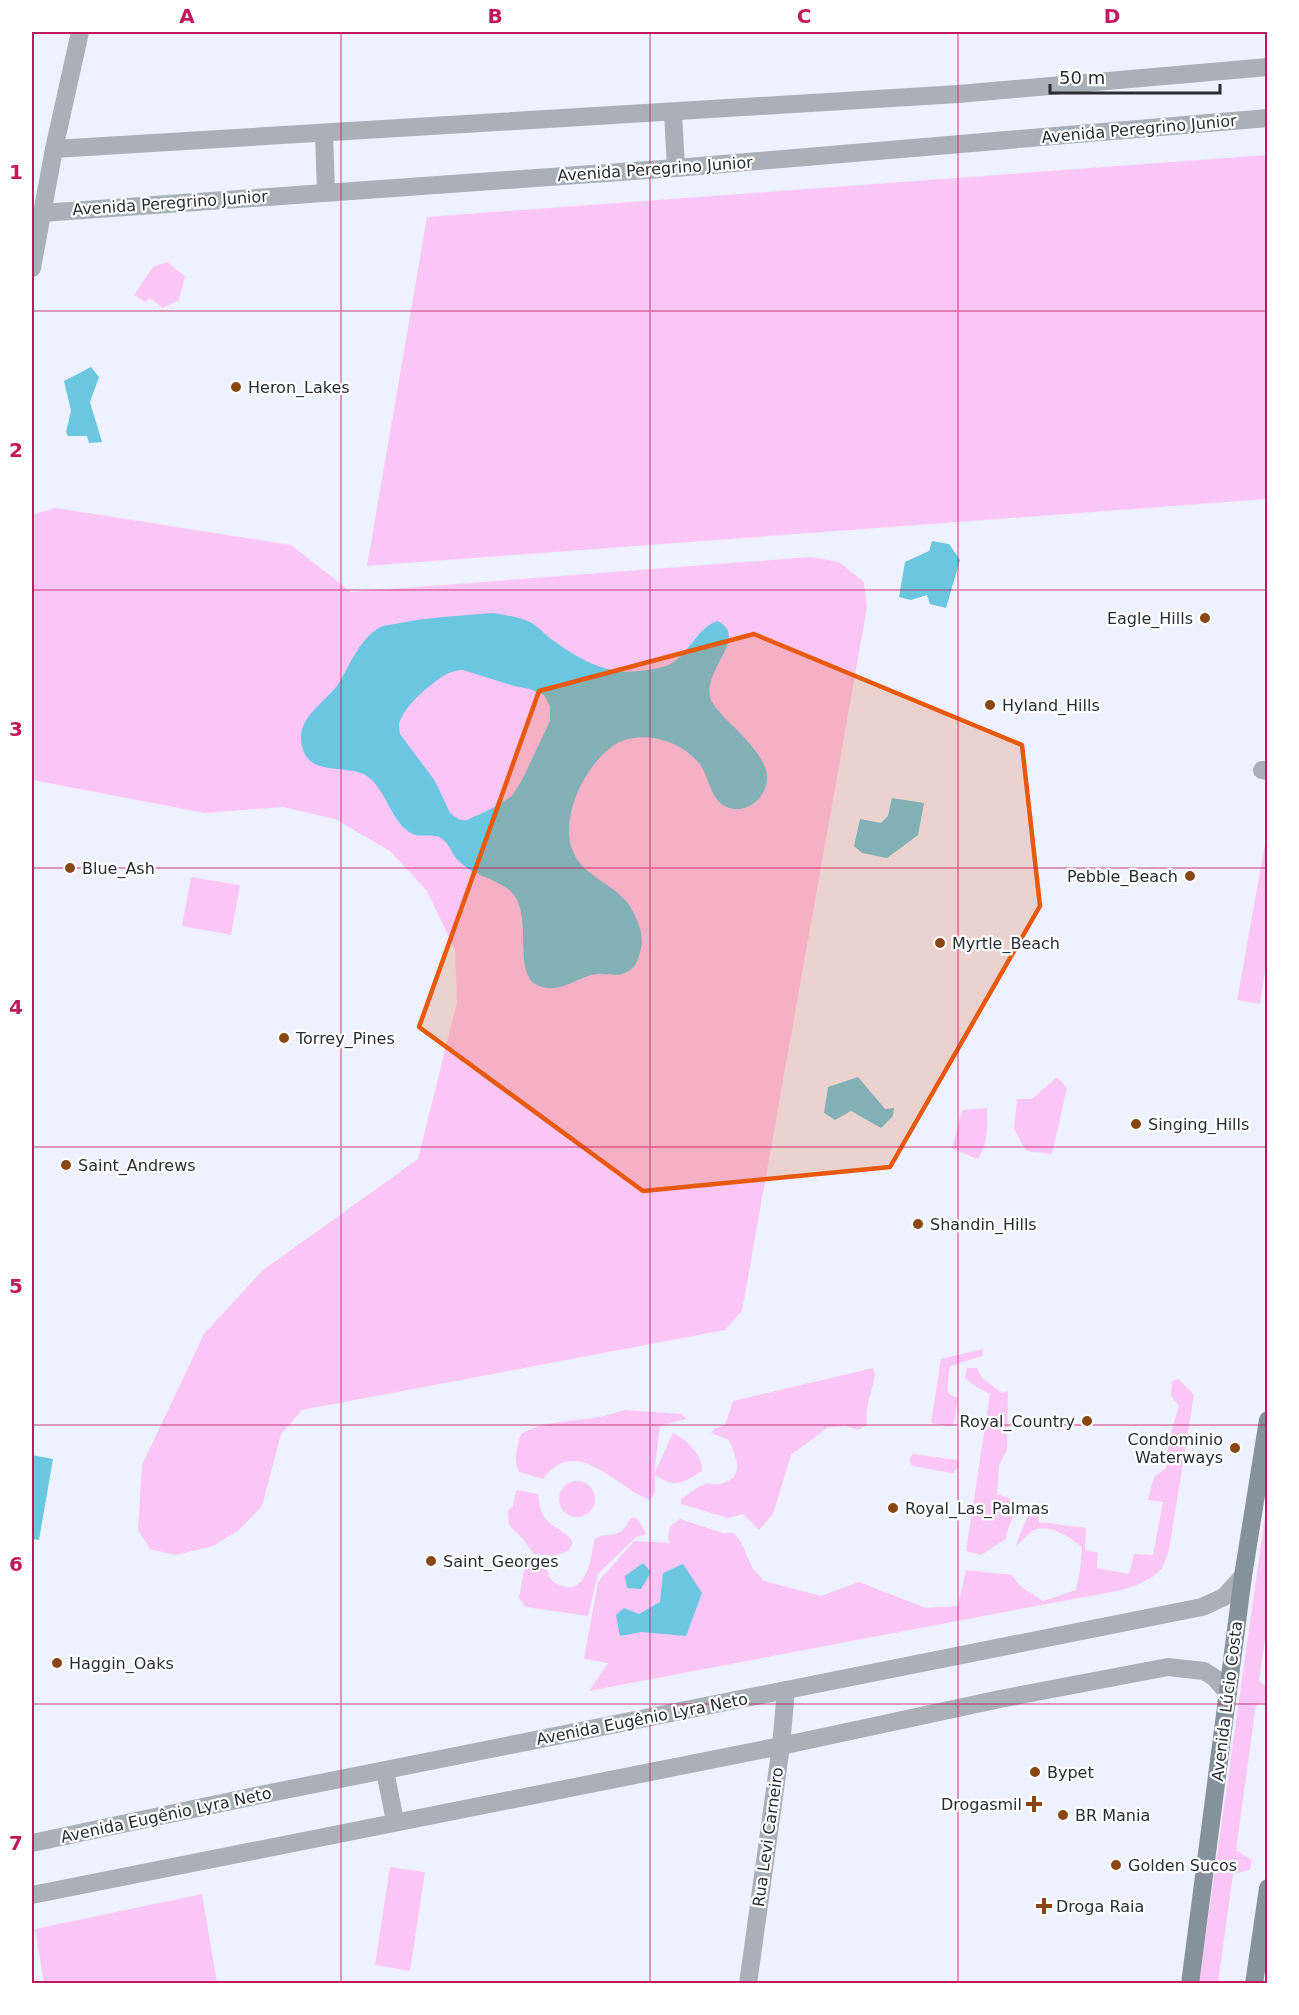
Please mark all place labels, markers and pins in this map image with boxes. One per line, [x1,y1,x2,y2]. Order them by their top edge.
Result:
place label: Heron_Lakes [248,378,350,398]
marker: Heron_Lakes [229,380,243,394]
place label: Eagle_Hills [1107,609,1193,629]
marker: Eagle_Hills [1198,611,1212,625]
place label: Hyland_Hills [1002,696,1100,716]
marker: Hyland_Hills [983,698,997,712]
place label: Blue_Ash [82,859,155,879]
marker: Blue_Ash [63,861,77,875]
place label: Pebble_Beach [1067,867,1178,887]
marker: Pebble_Beach [1183,869,1197,883]
place label: Myrtle_Beach [952,934,1060,954]
marker: Myrtle_Beach [933,936,947,950]
place label: Torrey_Pines [295,1029,395,1049]
marker: Torrey_Pines [277,1031,291,1045]
place label: Singing_Hills [1148,1115,1249,1135]
marker: Singing_Hills [1129,1117,1143,1131]
place label: Saint_Andrews [78,1156,196,1176]
marker: Saint_Andrews [59,1158,73,1172]
place label: Shandin_Hills [930,1215,1037,1235]
marker: Shandin_Hills [911,1217,925,1231]
place label: Royal_Country [960,1412,1075,1432]
marker: Royal_Country [1080,1414,1094,1428]
place label: Condominio Waterways [1128,1430,1223,1467]
marker: Condominio Waterways [1228,1441,1242,1455]
place label: Royal_Las_Palmas [905,1499,1049,1519]
marker: Royal_Las_Palmas [886,1501,900,1515]
place label: Saint_Georges [443,1552,558,1572]
marker: Saint_Georges [424,1554,438,1568]
place label: Haggin_Oaks [69,1654,174,1674]
marker: Haggin_Oaks [50,1656,64,1670]
place label: Bypet [1047,1763,1094,1782]
marker: Bypet [1028,1765,1042,1779]
place label: Drogasmil [941,1795,1022,1814]
marker: Drogasmil [1027,1797,1041,1811]
place label: BR Mania [1075,1806,1150,1825]
marker: BR Mania [1056,1808,1070,1822]
place label: Golden Sucos [1128,1856,1237,1875]
marker: Golden Sucos [1109,1858,1123,1872]
place label: Droga Raia [1056,1897,1144,1916]
marker: Droga Raia [1037,1899,1051,1913]

